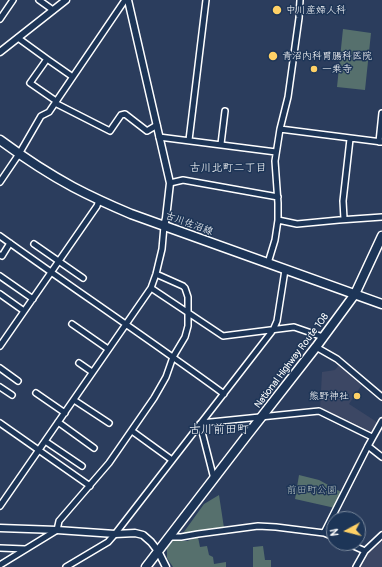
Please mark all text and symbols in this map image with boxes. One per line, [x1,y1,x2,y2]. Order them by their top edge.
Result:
marker: 中川産婦人科 [271,4,283,16]
place label: 中川産婦人科 [286,4,346,16]
marker: 青沼内科胃腸科医院 [267,50,279,62]
place label: 青沼内科胃腸科医院 [282,50,372,62]
place label: 一乗寺 [322,63,352,75]
marker: 一乗寺 [309,64,319,74]
district label: 古川北町二丁目 [190,161,266,175]
street label: 古川佐沼線 [163,210,215,238]
street label: National Highway Route 108 [252,311,332,411]
place label: 熊野神社 [309,390,349,402]
marker: 熊野神社 [352,391,362,401]
district label: 古川前田町 [189,423,249,437]
park label: 前田町公園 [287,484,337,496]
north arrow [326,511,366,551]
text: N [328,528,341,537]

